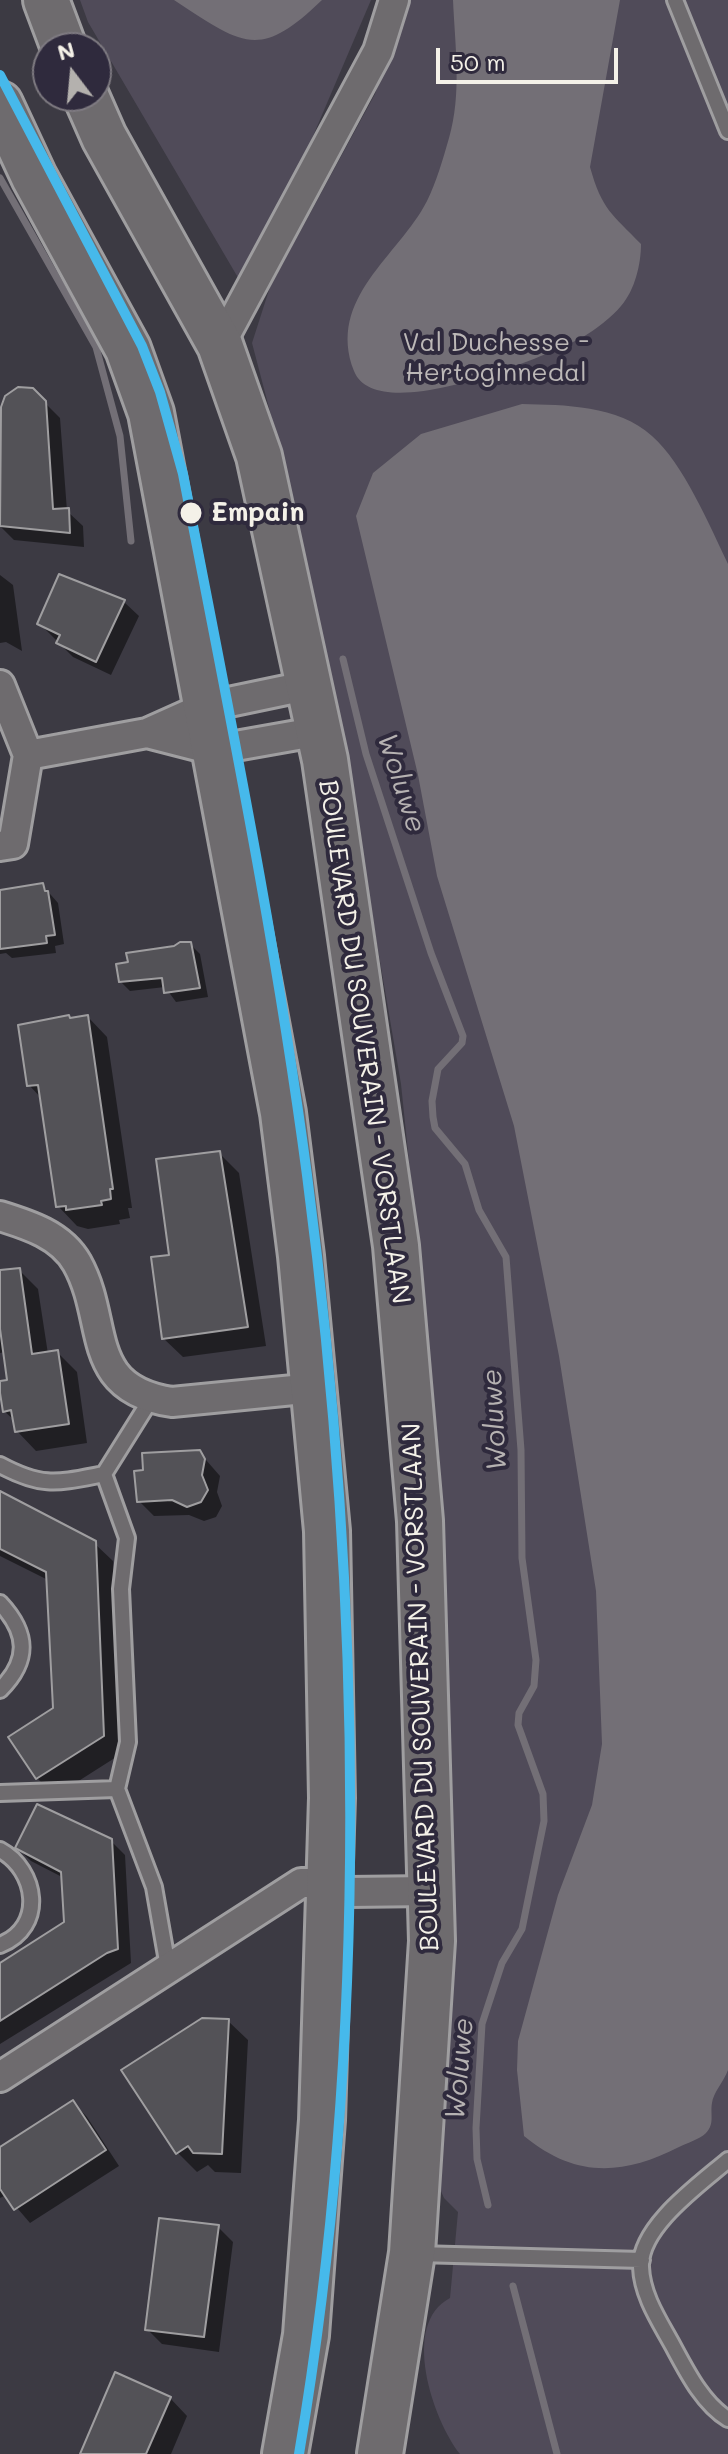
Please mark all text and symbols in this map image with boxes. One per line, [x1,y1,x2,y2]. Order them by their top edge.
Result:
north arrow [32,32,112,112]
scale bar [440,32,622,82]
text: N [54,34,78,67]
text: 50 m [450,46,506,77]
park label: Val Duchesse - Hertoginnedal [403,327,589,388]
place label: Empain [211,497,304,529]
marker: Empain [178,500,204,526]
water label: Woluwe [369,729,433,837]
street label: BOULEVARD DU SOUVERAIN - VORSTLAAN [312,778,416,1306]
water label: Woluwe [476,1368,514,1472]
street label: BOULEVARD DU SOUVERAIN - VORSTLAAN [396,1422,446,1952]
water label: Woluwe [439,2016,481,2122]

